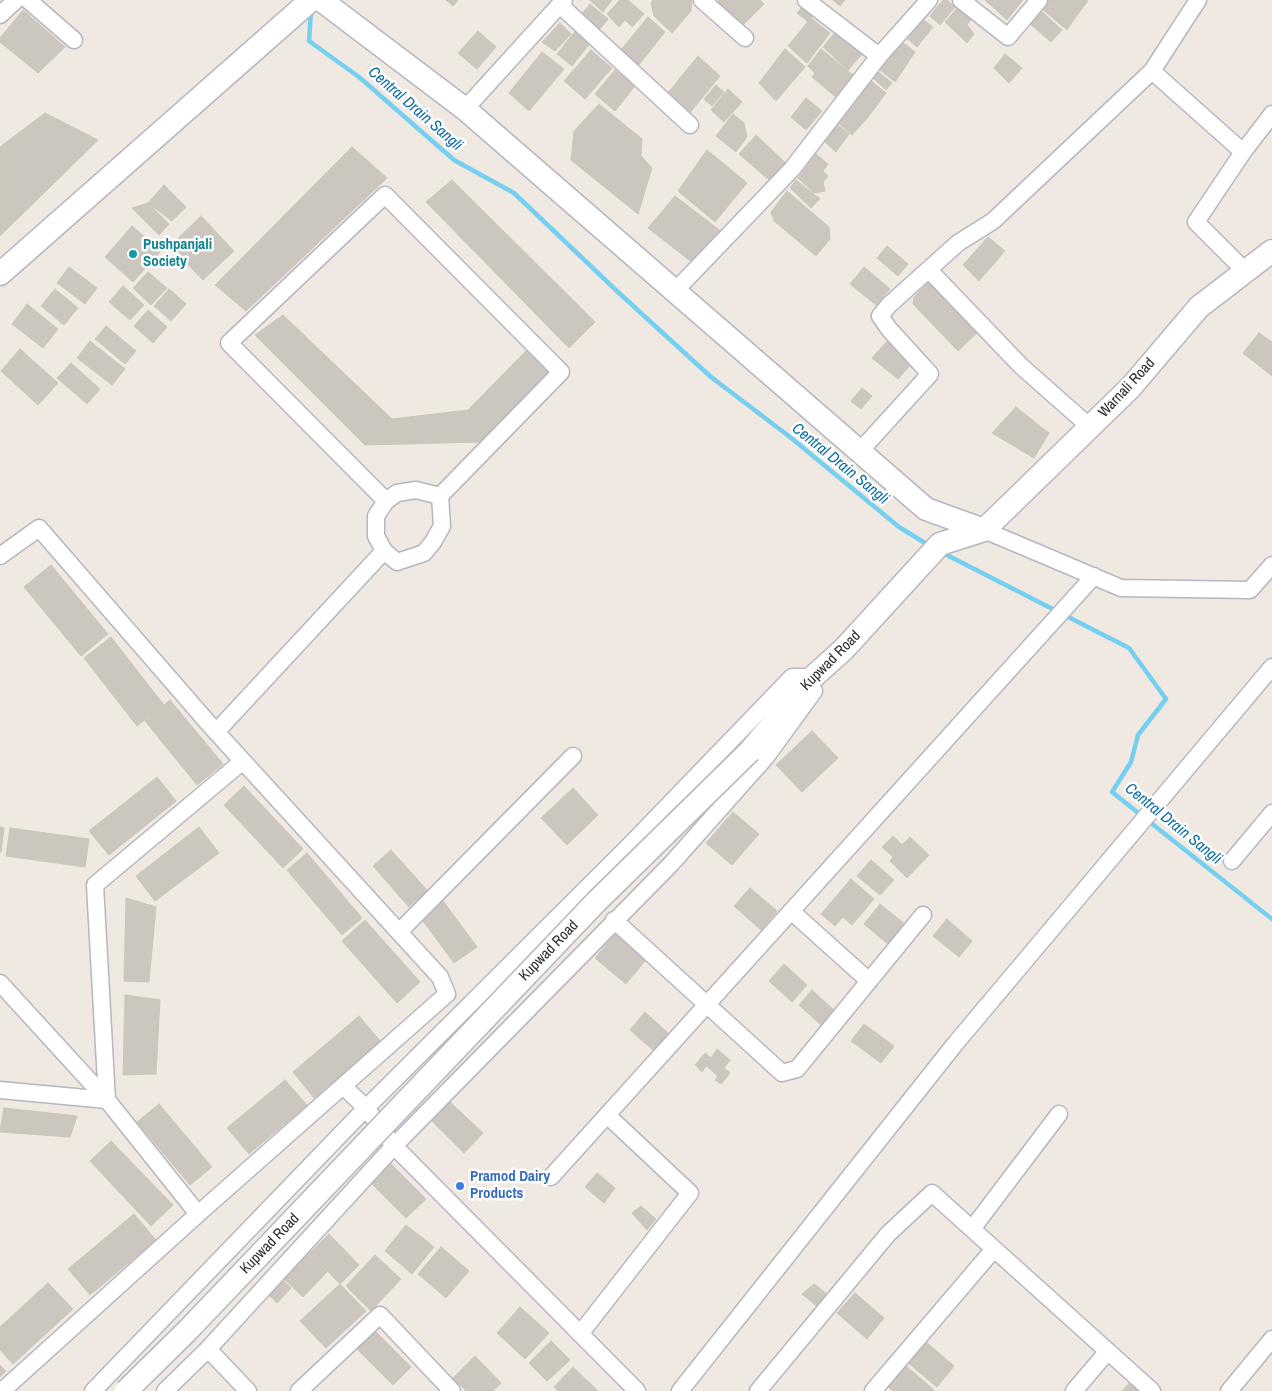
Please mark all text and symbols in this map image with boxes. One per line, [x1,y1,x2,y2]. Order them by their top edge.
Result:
water label: Central Drain Sangli [364,63,466,155]
place label: Pushpanjali Society [143,236,212,271]
marker: Pushpanjali Society [127,248,139,260]
street label: Warnali Road [1095,355,1159,421]
water label: Central Drain Sangli [788,419,892,509]
street label: Kupwad Road [797,627,865,695]
water label: Central Drain Sangli [1121,779,1225,869]
street label: Kupwad Road [516,917,582,985]
place label: Pramod Dairy Products [470,1168,550,1203]
marker: Pramod Dairy Products [454,1180,466,1192]
street label: Kupwad Road [237,1210,303,1278]

